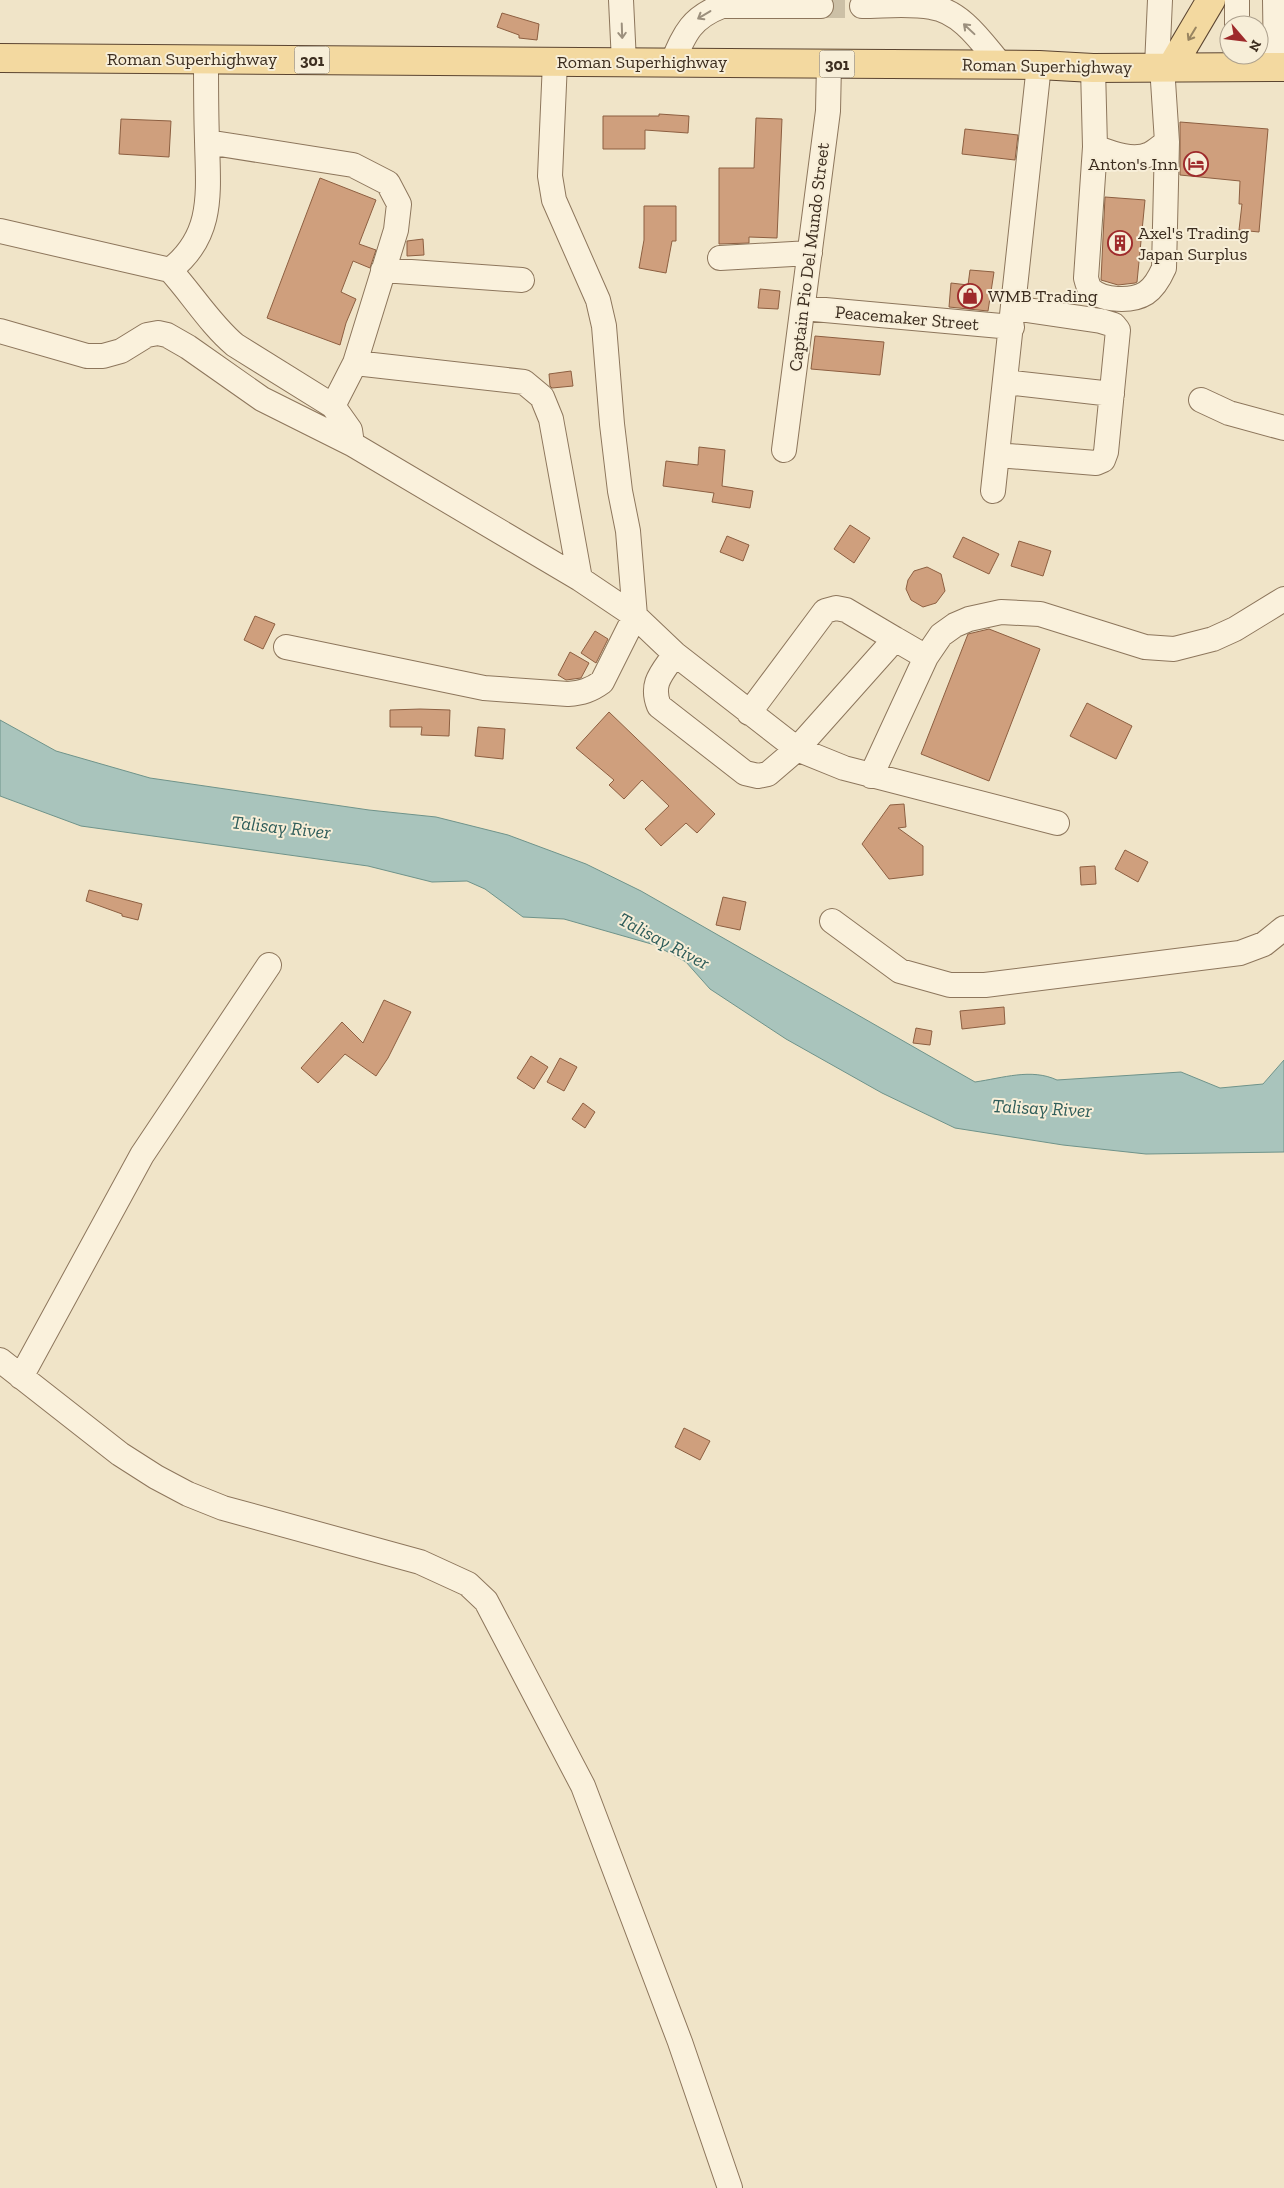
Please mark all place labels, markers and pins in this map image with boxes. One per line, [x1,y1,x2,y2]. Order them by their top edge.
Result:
hotel icon: Anton's Inn [1183,151,1209,177]
place label: Anton's Inn [1088,153,1179,175]
place label: Axel's Trading Japan Surplus [1138,222,1249,265]
building icon: Axel's Trading Japan Surplus [1107,230,1133,256]
shop icon: WMB Trading [957,283,983,309]
place label: WMB Trading [988,285,1098,307]

